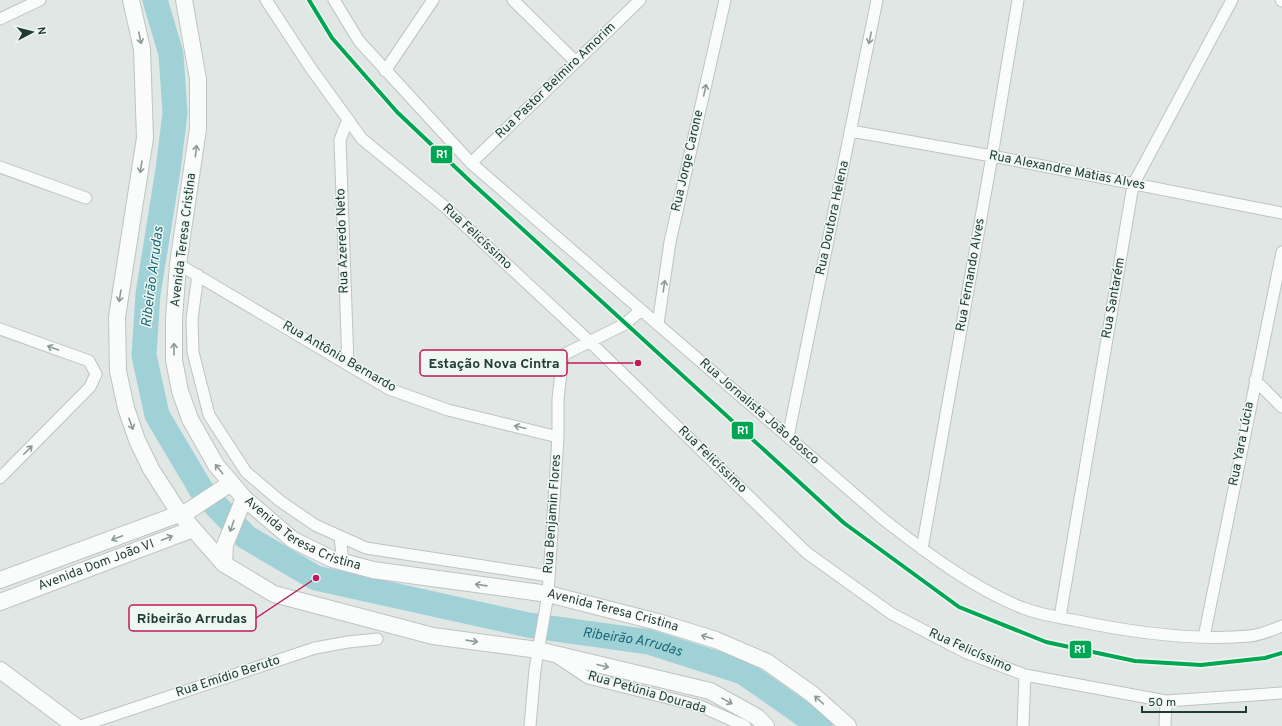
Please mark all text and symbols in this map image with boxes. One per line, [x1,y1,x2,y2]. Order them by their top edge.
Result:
north arrow [12,12,52,52]
street label: Rua Pastor Belmiro Amorim [493,19,619,143]
text: N [34,26,48,36]
one-way arrow [136,31,144,44]
one-way arrow [865,31,873,44]
one-way arrow [701,84,709,97]
street label: Rua Jorge Carone [669,109,707,213]
one-way arrow [192,144,199,157]
line badge: R1 [430,145,453,164]
text: R1 [436,148,448,162]
street label: Rua Alexandre Matias Alves [987,148,1147,194]
street label: Rua Doutora Helena [813,159,853,277]
one-way arrow [136,160,144,173]
street label: Avenida Teresa Cristina [168,172,200,308]
street label: Rua Azeredo Neto [333,188,353,294]
street label: Rua Felicíssimo [439,201,515,273]
street label: Rua Fernando Alves [953,217,989,333]
water label: Ribeirão Arrudas [138,225,168,328]
street label: Rua Santarém [1099,256,1129,340]
one-way arrow [660,280,668,293]
one-way arrow [116,289,124,302]
street label: Rua Antônio Bernardo [279,318,399,396]
one-way arrow [170,343,178,356]
one-way arrow [46,344,59,351]
callout: Estação Nova Cintra [420,350,567,376]
text: Estação Nova Cintra [428,356,560,373]
street label: Rua Jornalista João Bosco [696,356,822,468]
street label: Rua Yara Lúcia [1226,400,1258,488]
one-way arrow [128,417,135,430]
line badge: R1 [731,421,754,440]
one-way arrow [514,423,527,431]
street label: Rua Felicíssimo [674,423,750,497]
text: R1 [737,424,749,438]
one-way arrow [23,445,33,455]
street label: Rua Benjamin Flores [541,454,565,574]
one-way arrow [215,463,224,474]
street label: Avenida Teresa Cristina [240,493,362,574]
one-way arrow [227,520,235,532]
one-way arrow [161,534,173,542]
one-way arrow [112,535,124,543]
street label: Avenida Dom João VI [36,536,157,595]
one-way arrow [475,581,488,589]
street label: Avenida Teresa Cristina [545,586,680,636]
callout: Ribeirão Arrudas [129,605,256,631]
text: Ribeirão Arrudas [137,611,247,628]
water label: Ribeirão Arrudas [581,624,685,661]
street label: Rua Felicíssimo [926,625,1014,677]
one-way arrow [700,633,713,640]
one-way arrow [465,637,478,645]
line badge: R1 [1069,640,1092,659]
text: R1 [1074,643,1086,657]
street label: Rua Emídio Beruto [174,653,282,701]
one-way arrow [596,663,609,670]
street label: Rua Petúnia Dourada [586,668,708,718]
scale bar [1142,688,1246,714]
one-way arrow [814,695,824,705]
text: 50 m [1148,695,1176,711]
one-way arrow [721,698,733,705]

